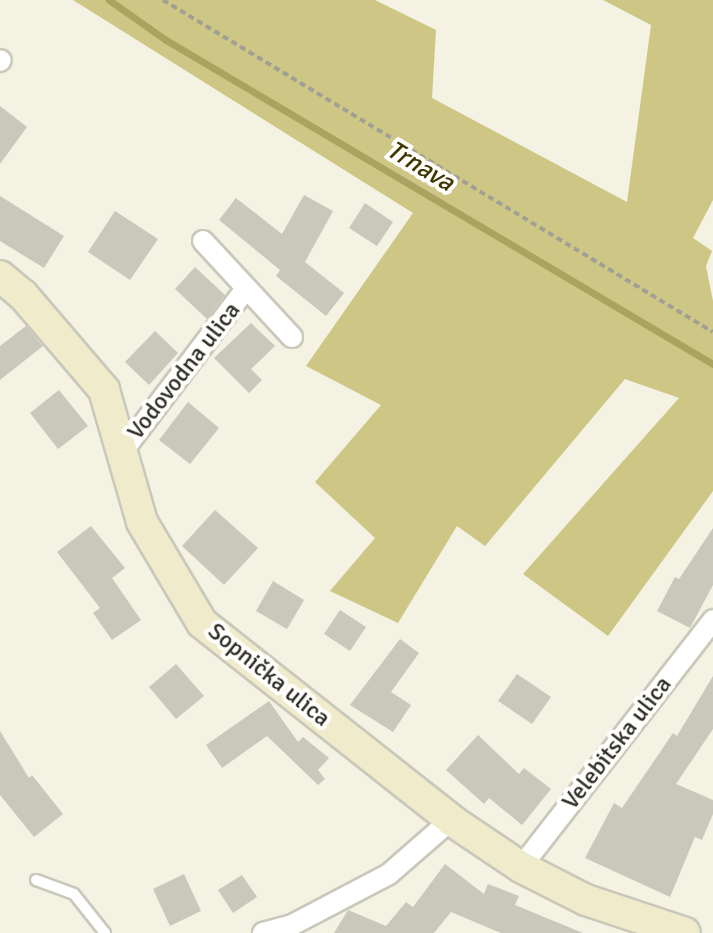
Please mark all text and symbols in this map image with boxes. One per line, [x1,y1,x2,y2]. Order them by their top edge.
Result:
water label: Trnava [381,135,459,199]
street label: Vodovodna ulica [121,297,247,445]
street label: Sopnička ulica [202,617,336,733]
street label: Velebitska ulica [556,671,678,815]

